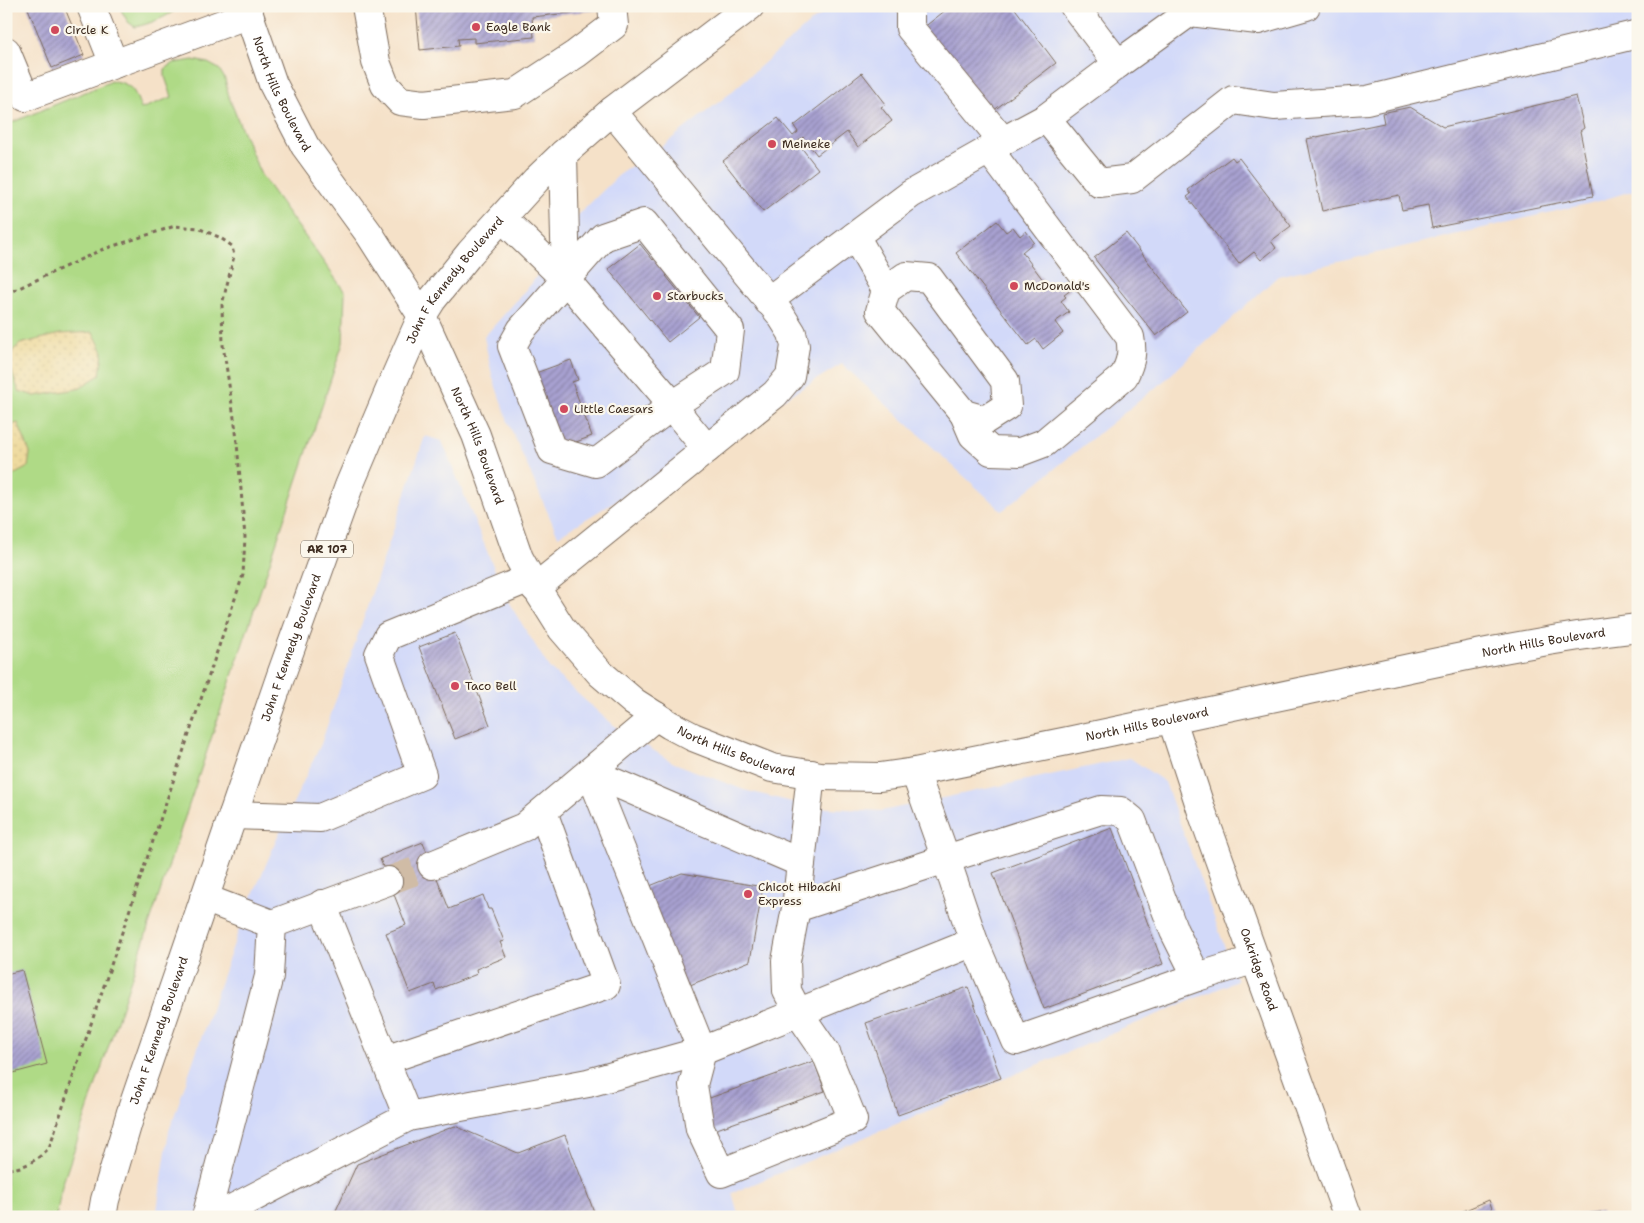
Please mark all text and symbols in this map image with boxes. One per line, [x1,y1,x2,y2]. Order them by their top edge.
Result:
place label: Eagle Bank [486,19,551,35]
marker: Eagle Bank [470,21,482,33]
place label: Circle K [65,22,109,38]
marker: Circle K [49,24,61,36]
street label: North Hills Boulevard [249,34,315,155]
place label: Meineke [782,136,831,152]
marker: Meineke [766,138,778,150]
street label: John F Kennedy Boulevard [403,213,507,346]
place label: McDonald's [1024,278,1090,294]
marker: McDonald's [1008,280,1020,292]
place label: Starbucks [667,288,724,304]
marker: Starbucks [651,290,663,302]
street label: North Hills Boulevard [447,384,508,507]
place label: Little Caesars [574,401,654,417]
marker: Little Caesars [558,403,570,415]
road number: AR 107 [301,540,353,558]
street label: John F Kennedy Boulevard [258,571,325,724]
street label: North Hills Boulevard [1480,624,1607,661]
place label: Taco Bell [465,678,517,694]
marker: Taco Bell [449,680,461,692]
street label: North Hills Boulevard [1084,704,1210,745]
street label: North Hills Boulevard [674,722,797,780]
place label: Chicot Hibachi Express [758,879,841,909]
marker: Chicot Hibachi Express [742,888,754,900]
street label: Oakridge Road [1236,926,1281,1013]
street label: John F Kennedy Boulevard [126,954,192,1107]

